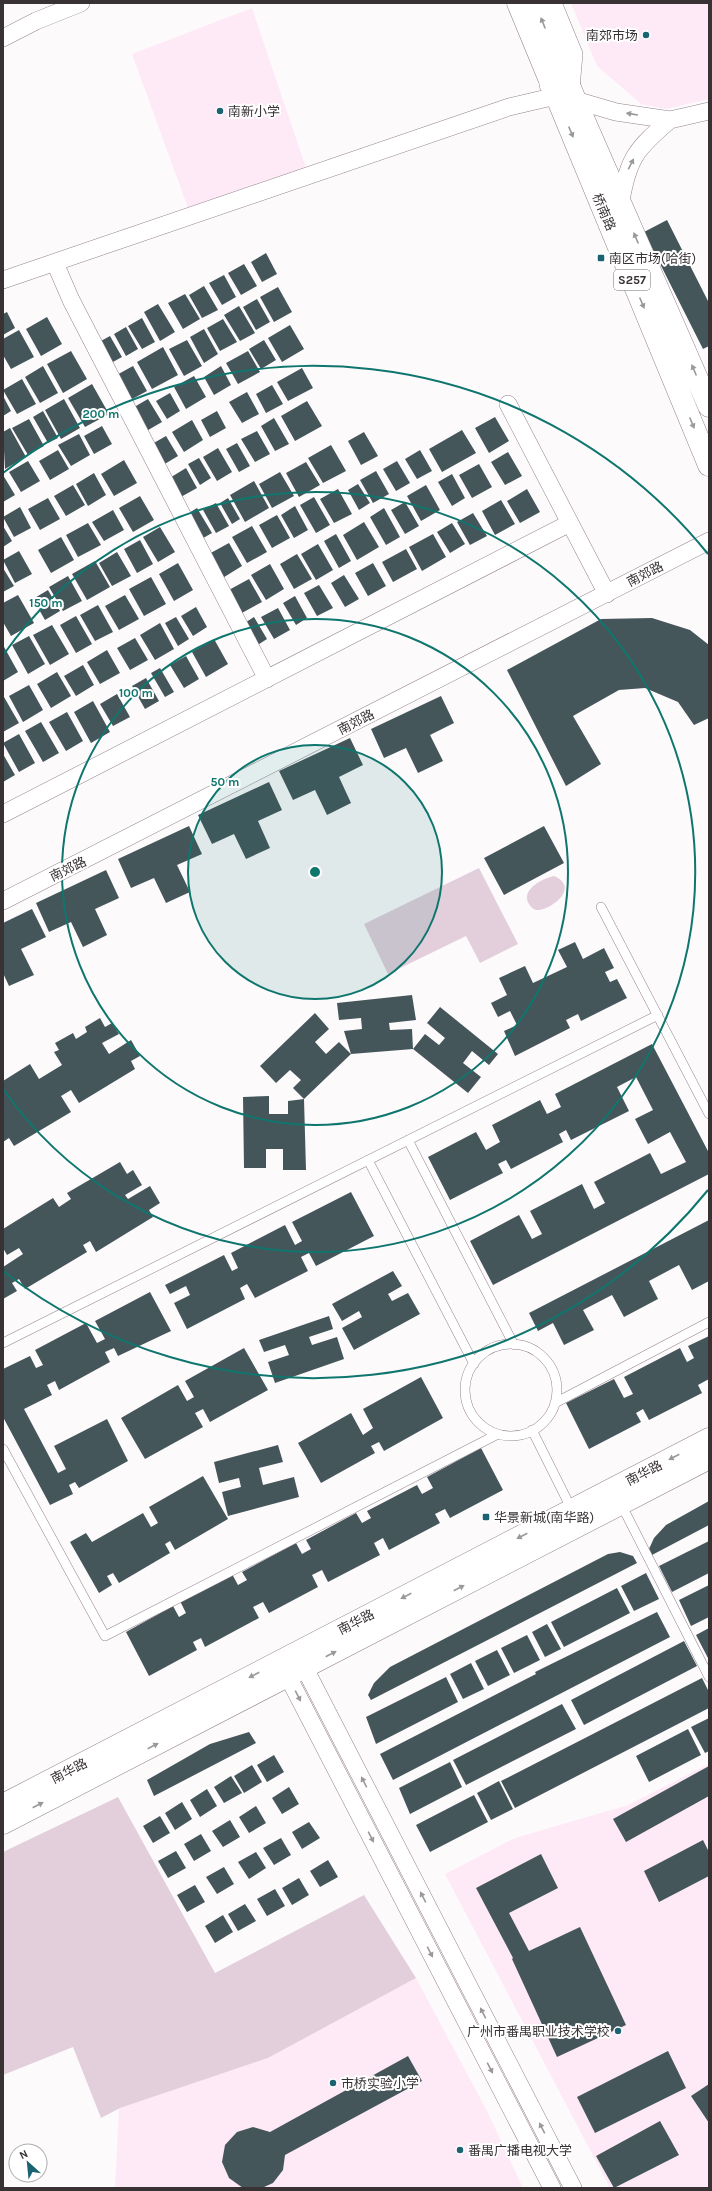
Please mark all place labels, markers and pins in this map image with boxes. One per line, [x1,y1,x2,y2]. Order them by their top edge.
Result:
place label: 南郊市场 [586,28,638,43]
marker: 南郊市场 [641,30,651,40]
place label: 南新小学 [228,104,280,119]
marker: 南新小学 [215,106,225,116]
place label: 南区市场(哈街) [609,251,696,266]
marker: 南区市场(哈街) [596,253,606,263]
centre of rings [308,865,322,879]
place label: 华景新城(南华路) [494,1510,594,1525]
marker: 华景新城(南华路) [481,1512,491,1522]
place label: 广州市番禺职业技术学校 [467,2024,610,2039]
marker: 广州市番禺职业技术学校 [613,2026,623,2036]
place label: 市桥实验小学 [341,2076,419,2091]
marker: 市桥实验小学 [328,2078,338,2088]
place label: 番禺广播电视大学 [468,2143,572,2158]
marker: 番禺广播电视大学 [455,2145,465,2155]

